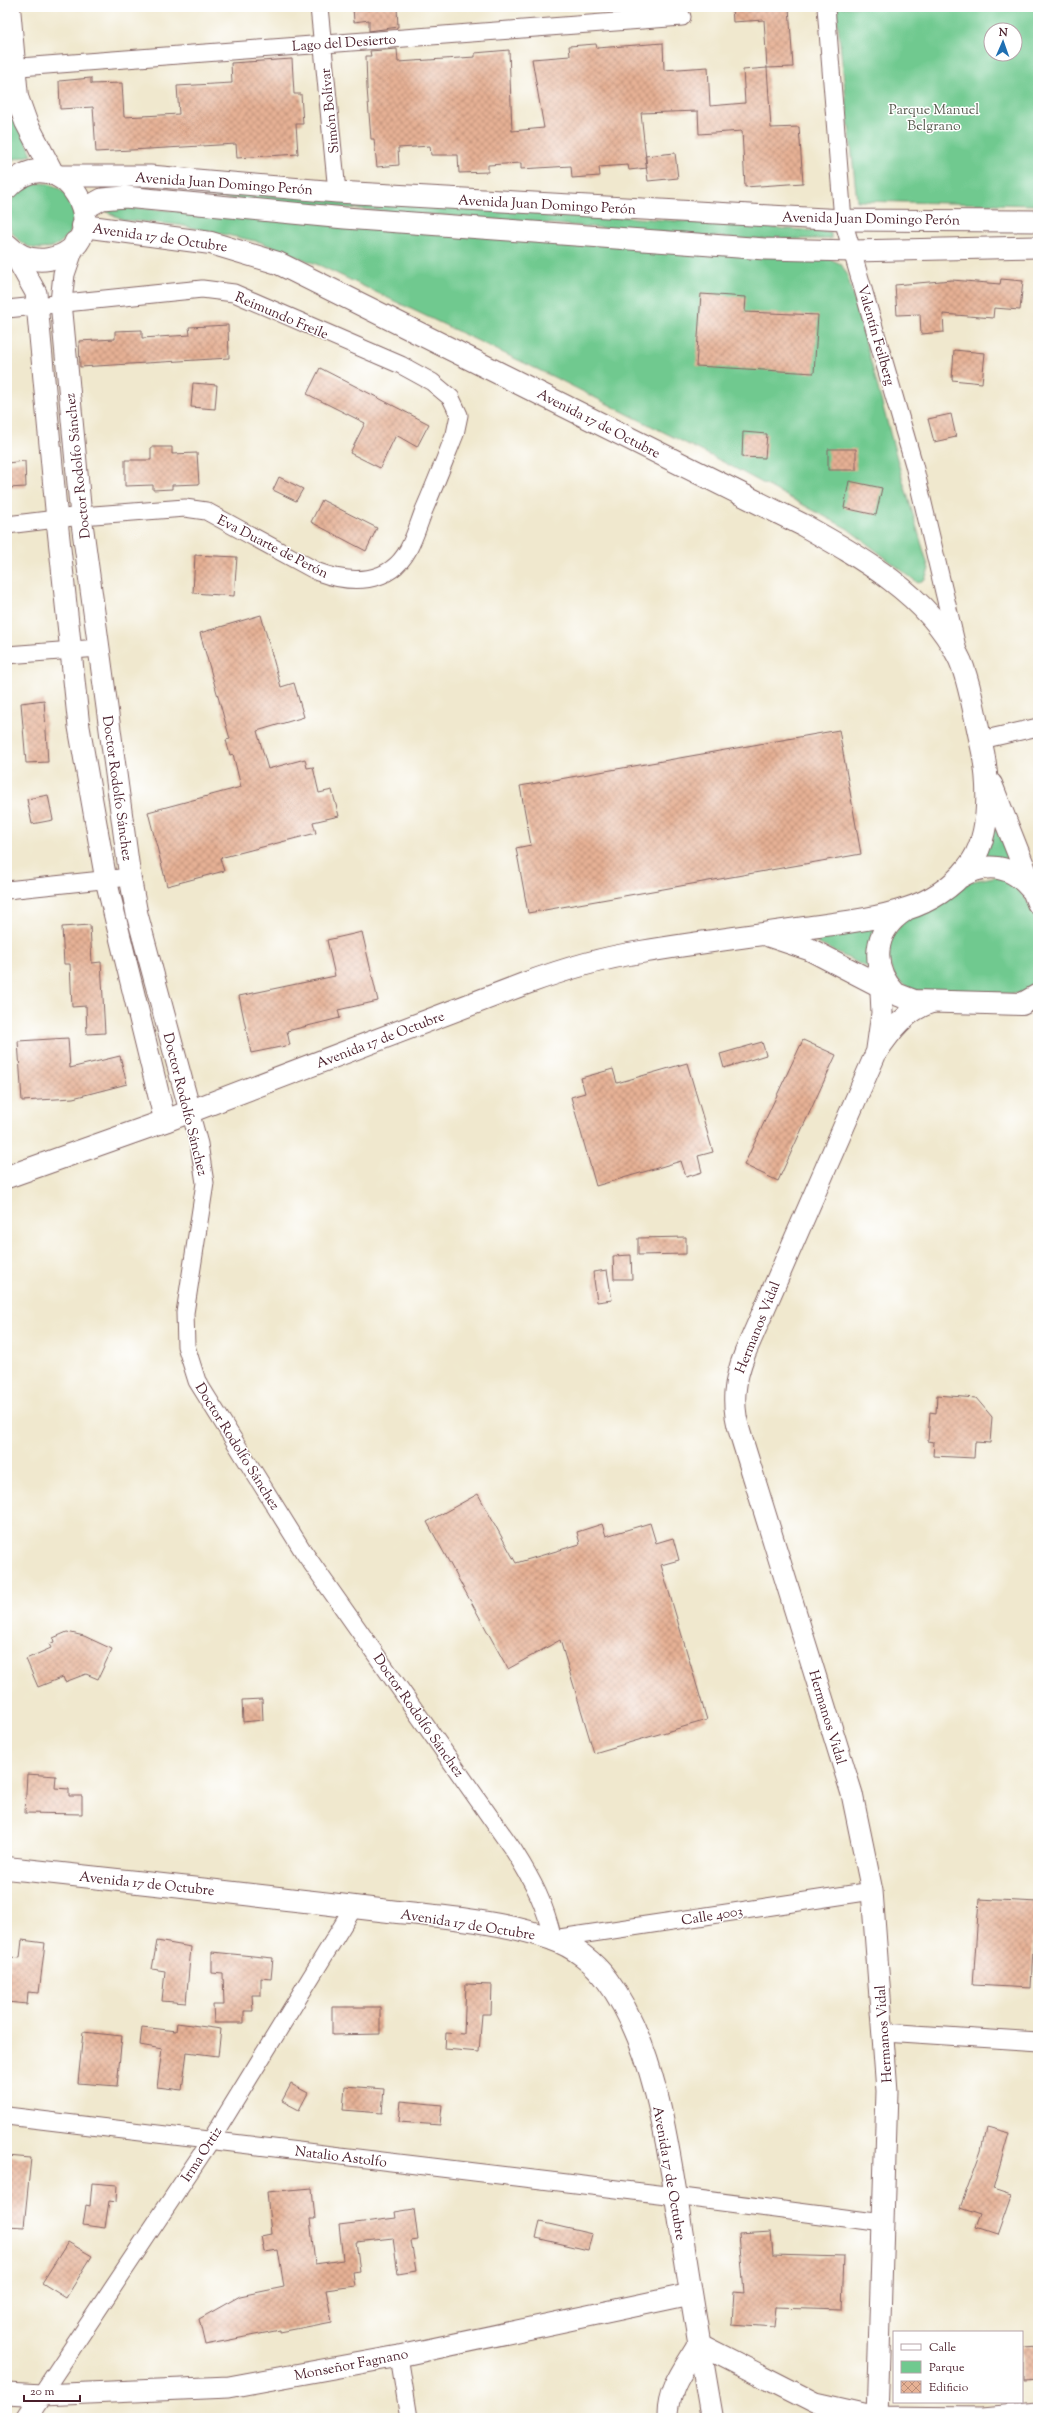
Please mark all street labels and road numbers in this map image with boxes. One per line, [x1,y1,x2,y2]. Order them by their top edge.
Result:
street label: Lago del Desierto [291,30,397,58]
street label: Simón Bolívar [316,66,345,154]
street label: Avenida Juan Domingo Perón [134,169,313,201]
street label: Avenida Juan Domingo Perón [457,191,636,221]
street label: Avenida Juan Domingo Perón [782,208,960,232]
street label: Avenida 17 de Octubre [91,220,228,258]
street label: Valentín Feilberg [851,283,899,388]
street label: Reimundo Freile [231,288,331,346]
street label: Avenida 17 de Octubre [533,385,663,465]
street label: Doctor Rodolfo Sánchez [61,392,97,540]
street label: Eva Duarte de Perón [213,511,331,584]
street label: Doctor Rodolfo Sánchez [96,714,136,862]
street label: Avenida 17 de Octubre [314,1007,448,1075]
street label: Doctor Rodolfo Sánchez [157,1031,211,1178]
street label: Hermanos Vidal [731,1279,786,1377]
street label: Doctor Rodolfo Sánchez [189,1380,284,1514]
street label: Doctor Rodolfo Sánchez [367,1650,468,1782]
street label: Hermanos Vidal [802,1668,850,1767]
street label: Avenida 17 de Octubre [78,1868,215,1902]
street label: Calle 4003 [680,1902,745,1932]
street label: Avenida 17 de Octubre [399,1905,536,1946]
street label: Hermanos Vidal [872,1984,898,2083]
street label: Avenida 17 de Octubre [646,2105,690,2242]
street label: Irma Ortiz [177,2124,228,2187]
street label: Natalio Astolfo [294,2142,388,2174]
street label: Monseñor Fagnano [293,2345,410,2387]

